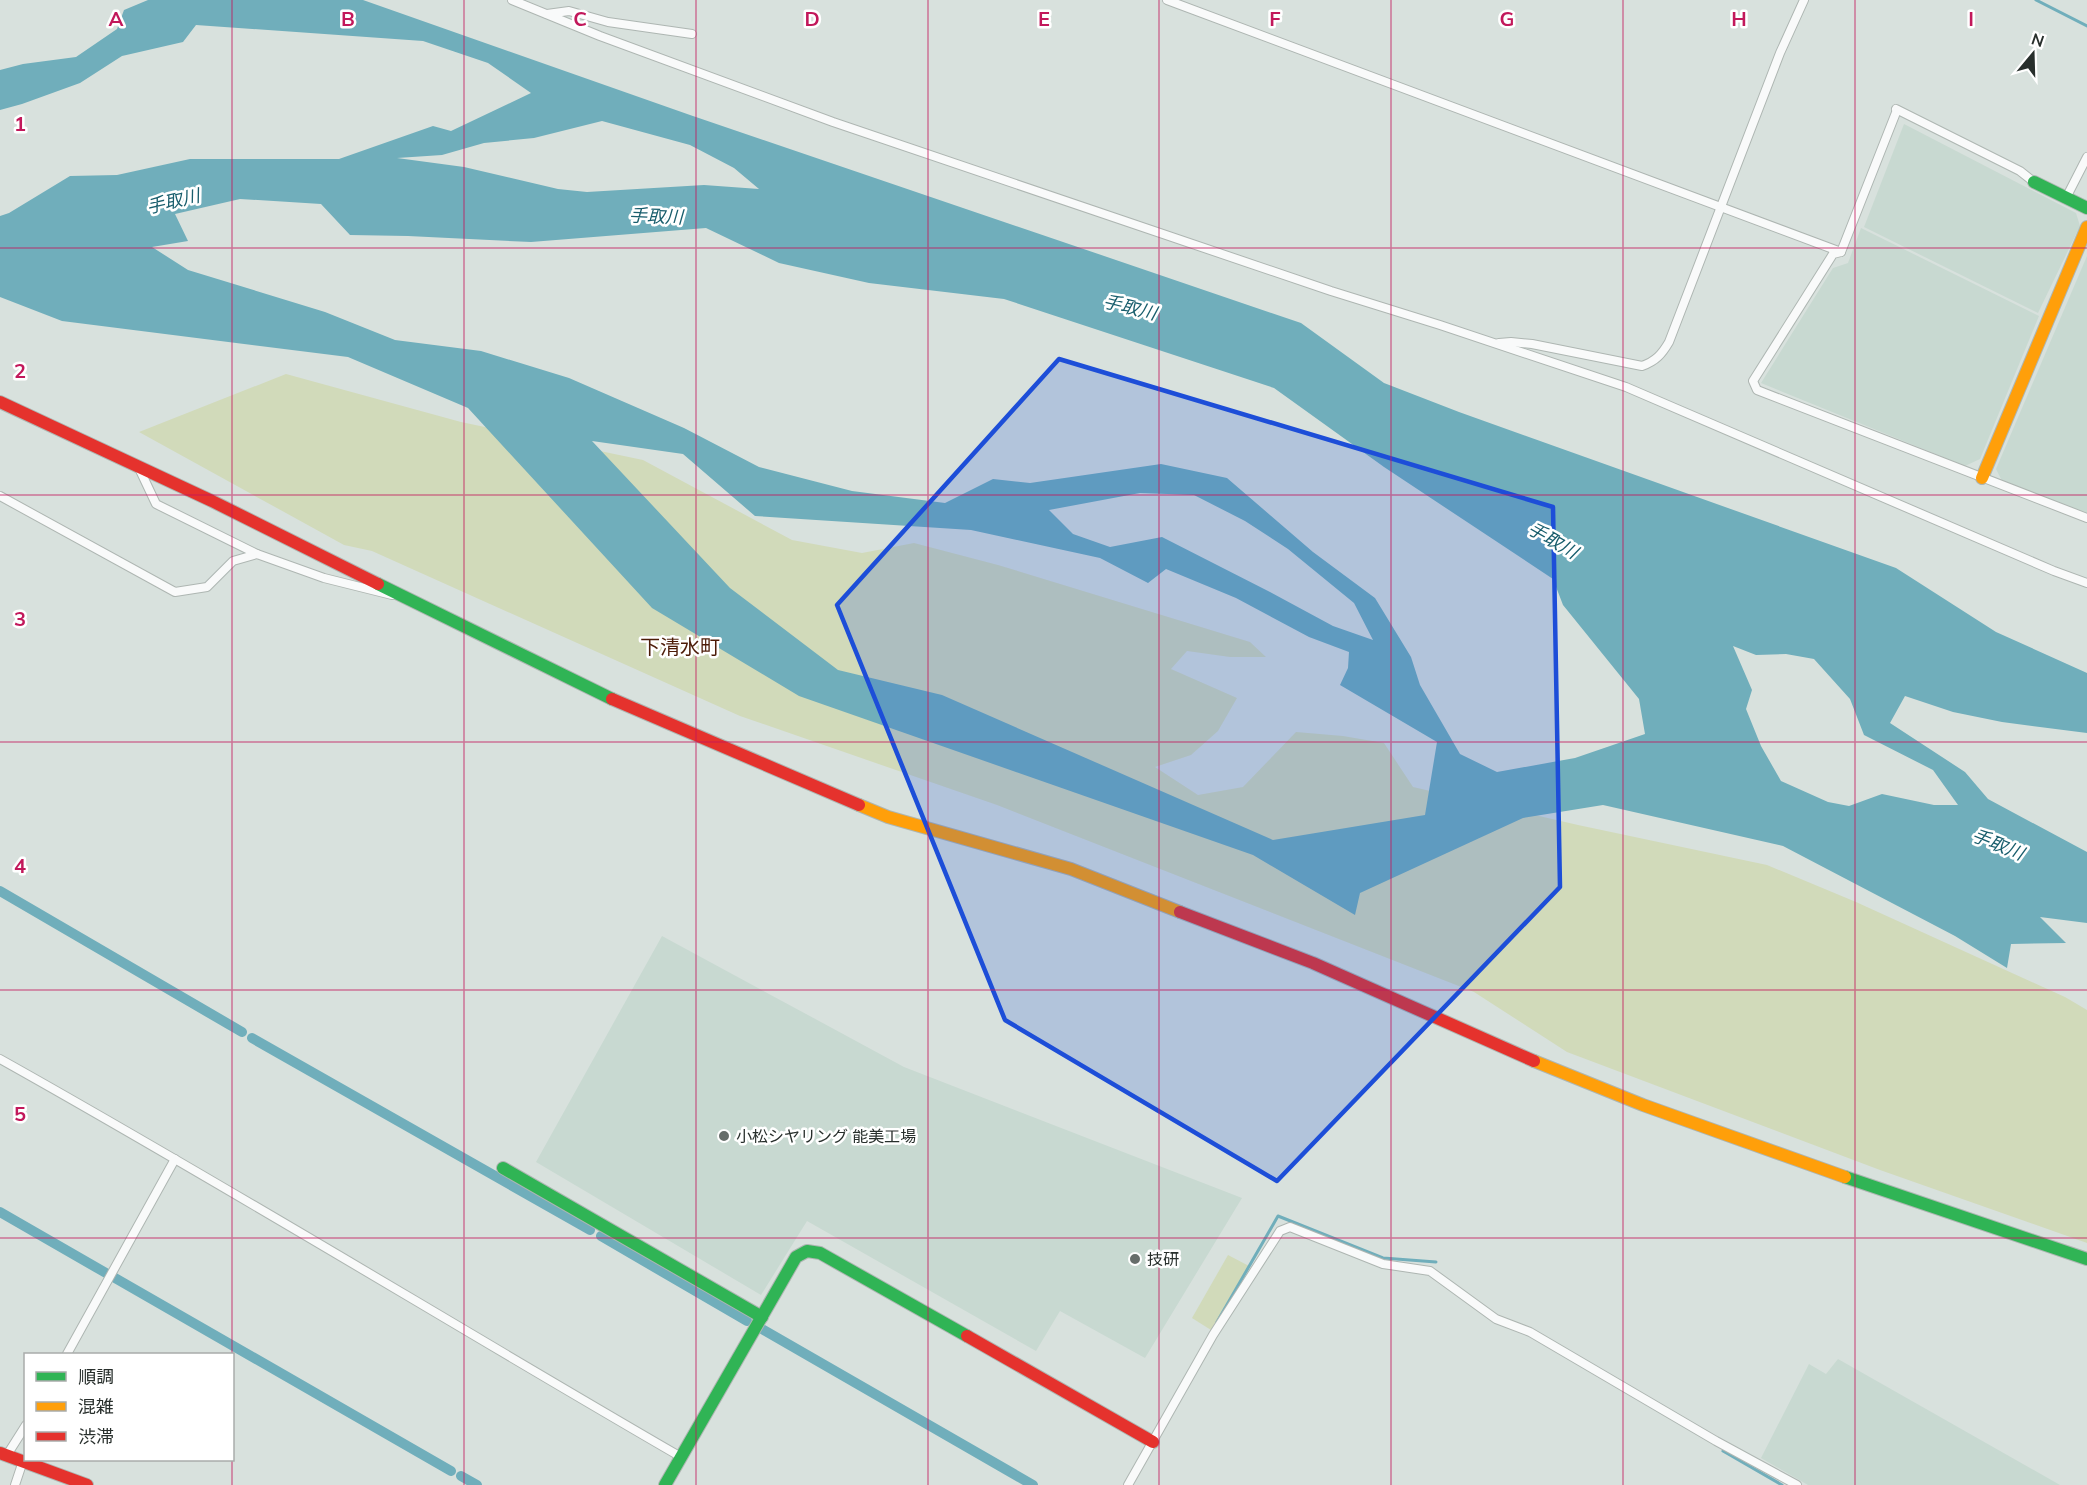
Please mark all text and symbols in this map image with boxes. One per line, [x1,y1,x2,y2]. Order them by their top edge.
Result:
text: A [109,6,124,31]
text: B [341,6,355,31]
text: C [573,6,587,31]
text: D [804,6,820,31]
text: E [1038,6,1050,31]
text: F [1269,6,1281,31]
text: G [1500,6,1514,31]
text: H [1731,6,1747,31]
text: I [1968,6,1974,31]
north arrow [2003,24,2063,84]
text: N [2029,28,2047,51]
text: 1 [14,111,26,136]
water label: 手取川 [144,183,204,218]
water label: 手取川 [629,204,685,229]
water label: 手取川 [1101,289,1161,325]
text: 2 [14,358,26,383]
water label: 手取川 [1524,517,1584,564]
text: 3 [14,606,26,631]
district label: 下清水町 [640,634,720,659]
water label: 手取川 [1969,823,2029,866]
text: 4 [14,853,26,878]
text: 5 [14,1101,26,1126]
place label: 小松シヤリング 能美工場 [736,1126,916,1146]
marker: 小松シヤリング 能美工場 [717,1129,731,1143]
place label: 技研 [1147,1249,1179,1269]
marker: 技研 [1128,1252,1142,1266]
legend [24,1353,234,1461]
text: 順調 [78,1365,114,1388]
text: 混雑 [78,1395,114,1418]
text: 渋滞 [78,1425,114,1448]

